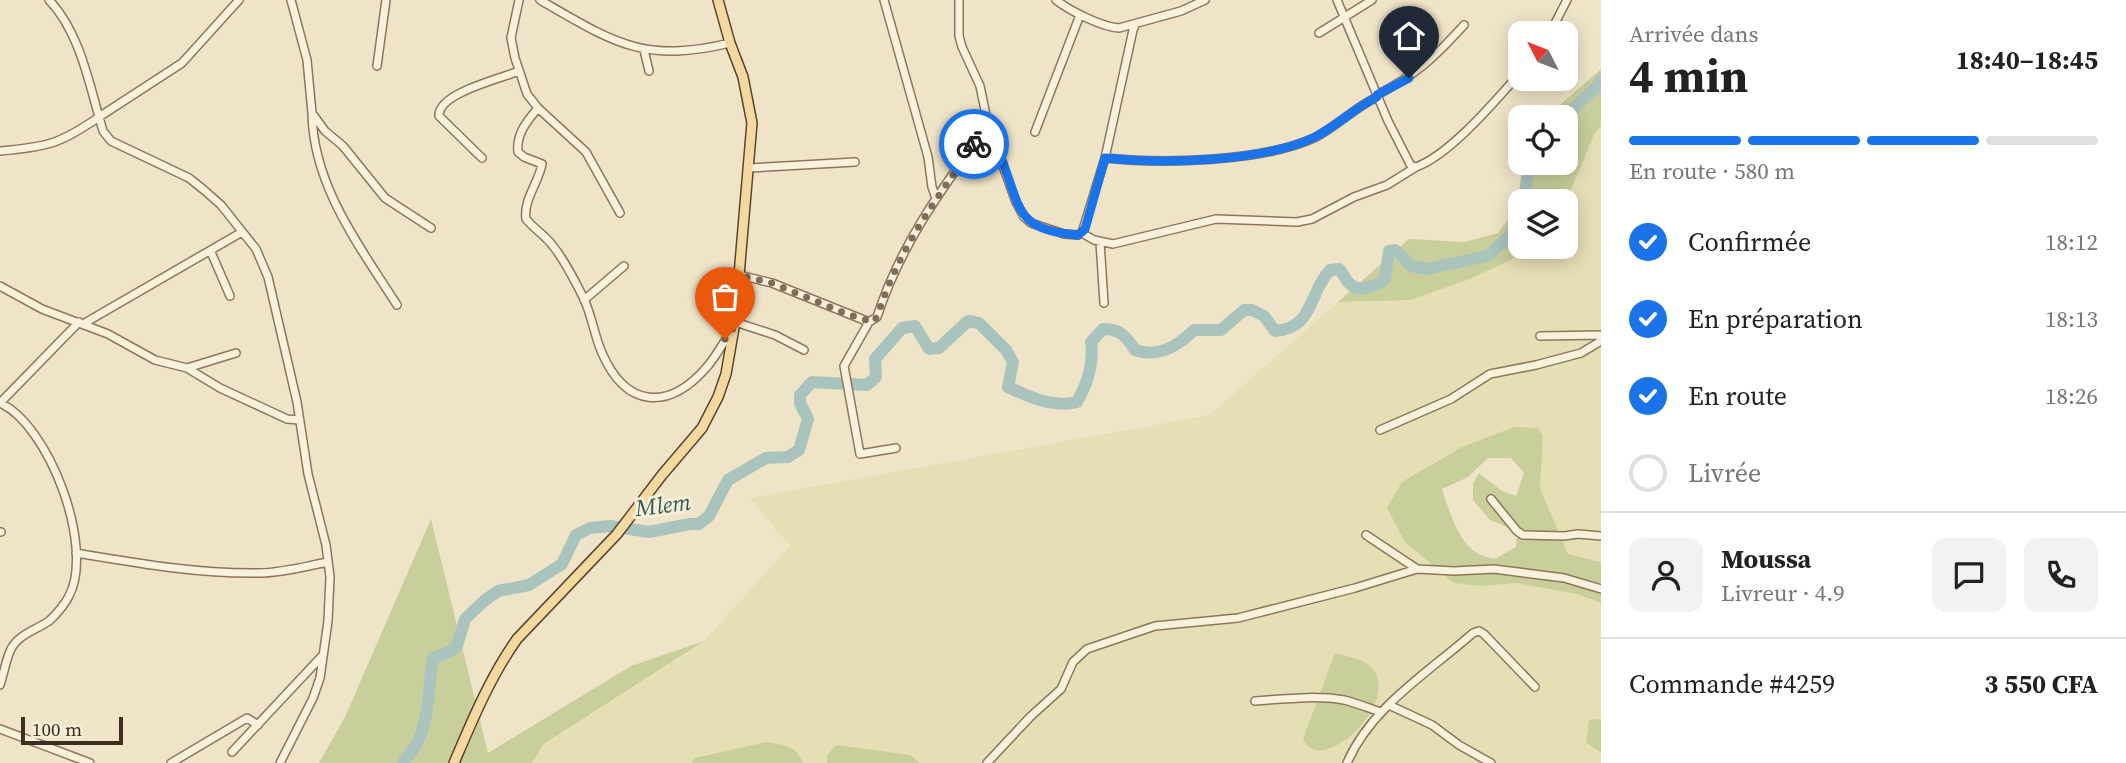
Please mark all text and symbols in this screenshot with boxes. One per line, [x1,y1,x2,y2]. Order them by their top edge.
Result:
pin [1379,6,1439,78]
icon: home [1390,17,1428,55]
text: Arrivée dans [1629,18,1759,50]
north arrow [1508,21,1578,91]
map controls [1508,21,1578,259]
text: 18:40–18:45 [1956,42,2098,78]
text: 4 min [1629,44,1748,107]
button: locate [1508,105,1578,175]
courier [939,109,1009,179]
icon: bike [955,125,993,163]
text: En route · 580 m [1629,155,1795,187]
button: layers [1508,189,1578,259]
icon: check [1629,223,1667,261]
text: Confirmée [1688,224,1811,260]
text: 18:12 [2045,226,2098,258]
pin [695,267,755,339]
icon: bag [706,278,744,316]
icon: check [1629,300,1667,338]
text: En préparation [1688,301,1863,337]
text: 18:13 [2045,303,2098,335]
icon: check [1629,377,1667,415]
text: En route [1688,378,1787,414]
text: 18:26 [2045,380,2098,412]
text: Livrée [1688,455,1761,491]
water label: Mlem [632,486,693,524]
button: person [1629,538,1703,612]
button: chat [1932,538,2006,612]
button: phone [2024,538,2098,612]
text: Moussa [1721,541,1811,577]
text: Livreur · 4.9 [1721,577,1845,609]
text: Commande #4259 [1629,666,1835,702]
text: 3 550 CFA [1984,666,2098,702]
scale bar [21,714,122,746]
text: 100 m [32,716,82,742]

